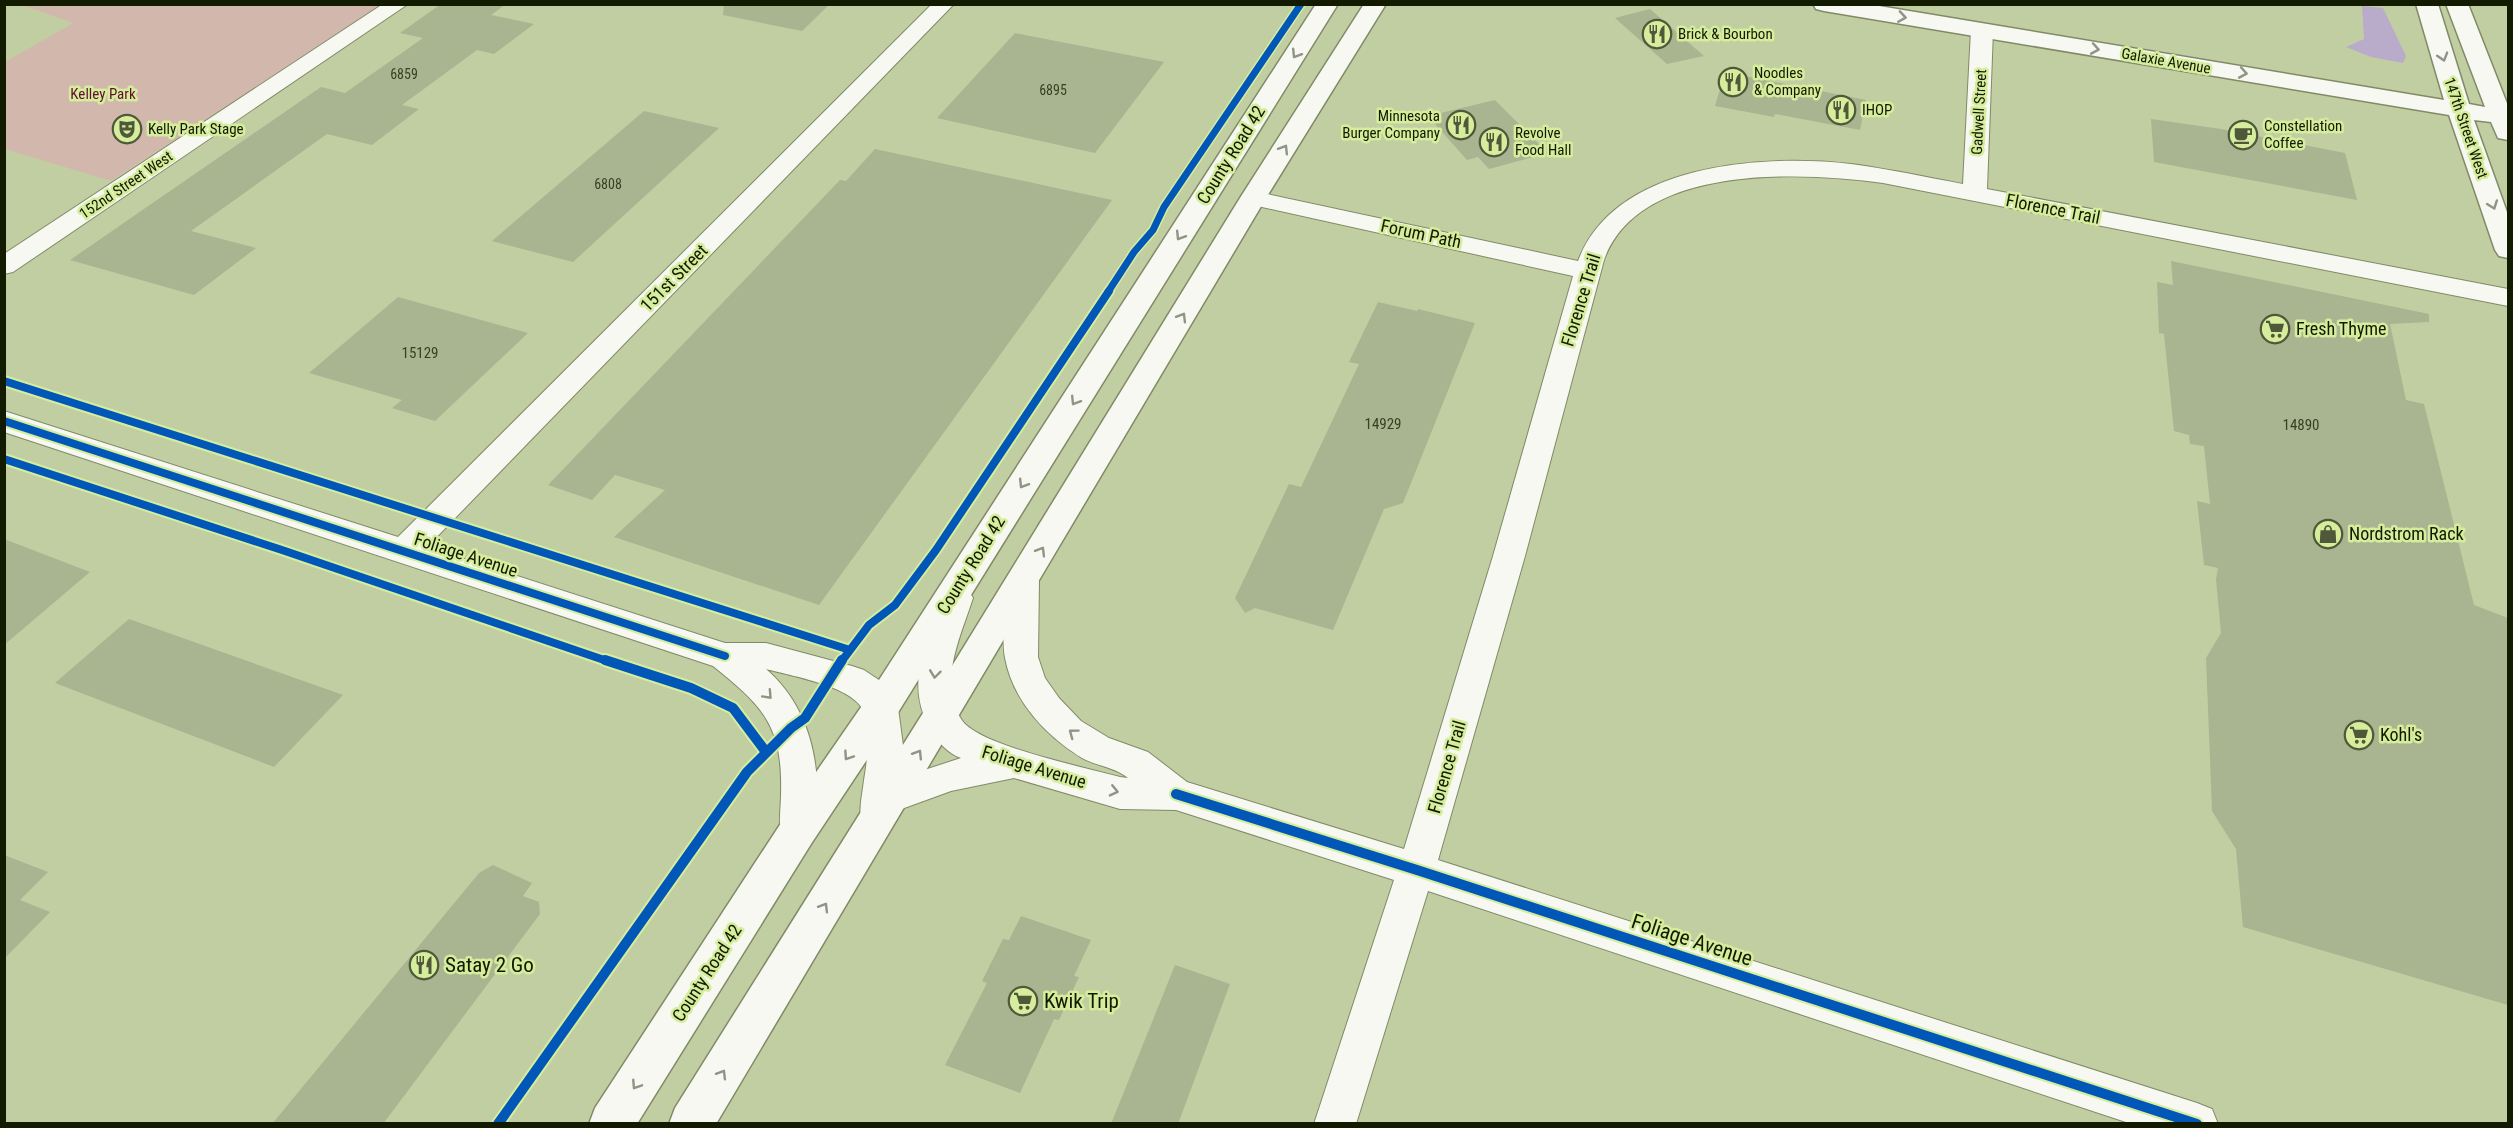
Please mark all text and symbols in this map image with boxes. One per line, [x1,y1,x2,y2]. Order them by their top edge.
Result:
one-way arrow [1897,10,1907,23]
restaurant icon: Brick & Bourbon [1641,18,1673,50]
place label: Brick & Bourbon [1678,25,1773,43]
one-way arrow [2090,42,2099,54]
street label: Galaxie Avenue [2120,44,2212,78]
one-way arrow [1291,48,1303,58]
one-way arrow [2436,51,2448,62]
place label: Noodles & Company [1754,64,1821,99]
house number: 6859 [390,66,418,82]
restaurant icon: Noodles & Company [1717,66,1749,98]
one-way arrow [2238,67,2247,79]
street label: Gadwell Street [1968,69,1990,155]
street label: 147th Street West [2440,75,2492,181]
house number: 6895 [1039,82,1067,98]
park label: Kelley Park [70,85,136,103]
restaurant icon: IHOP [1825,94,1857,126]
place label: IHOP [1862,101,1892,119]
street label: County Road 42 [1192,102,1269,208]
place label: Minnesota Burger Company [1342,107,1440,142]
restaurant icon: Minnesota Burger Company [1445,109,1477,141]
theatre icon: Kelly Park Stage [111,113,143,145]
place label: Constellation Coffee [2264,117,2342,152]
cafe icon: Constellation Coffee [2227,119,2259,151]
place label: Kelly Park Stage [148,120,244,138]
place label: Revolve Food Hall [1515,124,1571,159]
restaurant icon: Revolve Food Hall [1478,126,1510,158]
one-way arrow [1277,145,1289,155]
street label: 152nd Street West [76,147,176,223]
house number: 6808 [594,176,622,192]
street label: Florence Trail [2004,189,2102,228]
one-way arrow [2485,199,2498,210]
street label: Forum Path [1379,215,1463,252]
one-way arrow [1175,230,1187,240]
street label: 151st Street [636,240,712,316]
street label: Florence Trail [1557,251,1605,349]
one-way arrow [1174,313,1186,323]
supermarket icon: Fresh Thyme [2259,313,2291,345]
place label: Fresh Thyme [2296,318,2386,339]
house number: 15129 [401,344,439,362]
one-way arrow [1071,395,1083,405]
house number: 14929 [1364,415,1402,433]
house number: 14890 [2282,416,2320,434]
one-way arrow [1018,478,1030,488]
street label: County Road 42 [932,512,1009,618]
shop icon: Nordstrom Rack [2312,518,2344,550]
place label: Nordstrom Rack [2349,523,2464,544]
street label: Foliage Avenue [412,528,521,581]
one-way arrow [1033,547,1045,557]
one-way arrow [930,669,942,678]
one-way arrow [761,689,772,699]
street label: Florence Trail [1423,718,1470,816]
supermarket icon: Kohl's [2343,719,2375,751]
place label: Kohl's [2380,724,2422,745]
one-way arrow [1069,729,1080,740]
street label: Foliage Avenue [980,741,1089,792]
one-way arrow [844,750,855,761]
one-way arrow [911,750,922,761]
one-way arrow [1109,783,1119,796]
one-way arrow [816,903,828,913]
street label: Foliage Avenue [1629,909,1756,971]
street label: County Road 42 [667,920,746,1025]
restaurant icon: Satay 2 Go [408,949,440,981]
place label: Satay 2 Go [445,953,534,977]
supermarket icon: Kwik Trip [1007,985,1039,1017]
place label: Kwik Trip [1044,989,1119,1013]
one-way arrow [714,1070,726,1080]
one-way arrow [631,1079,643,1089]

